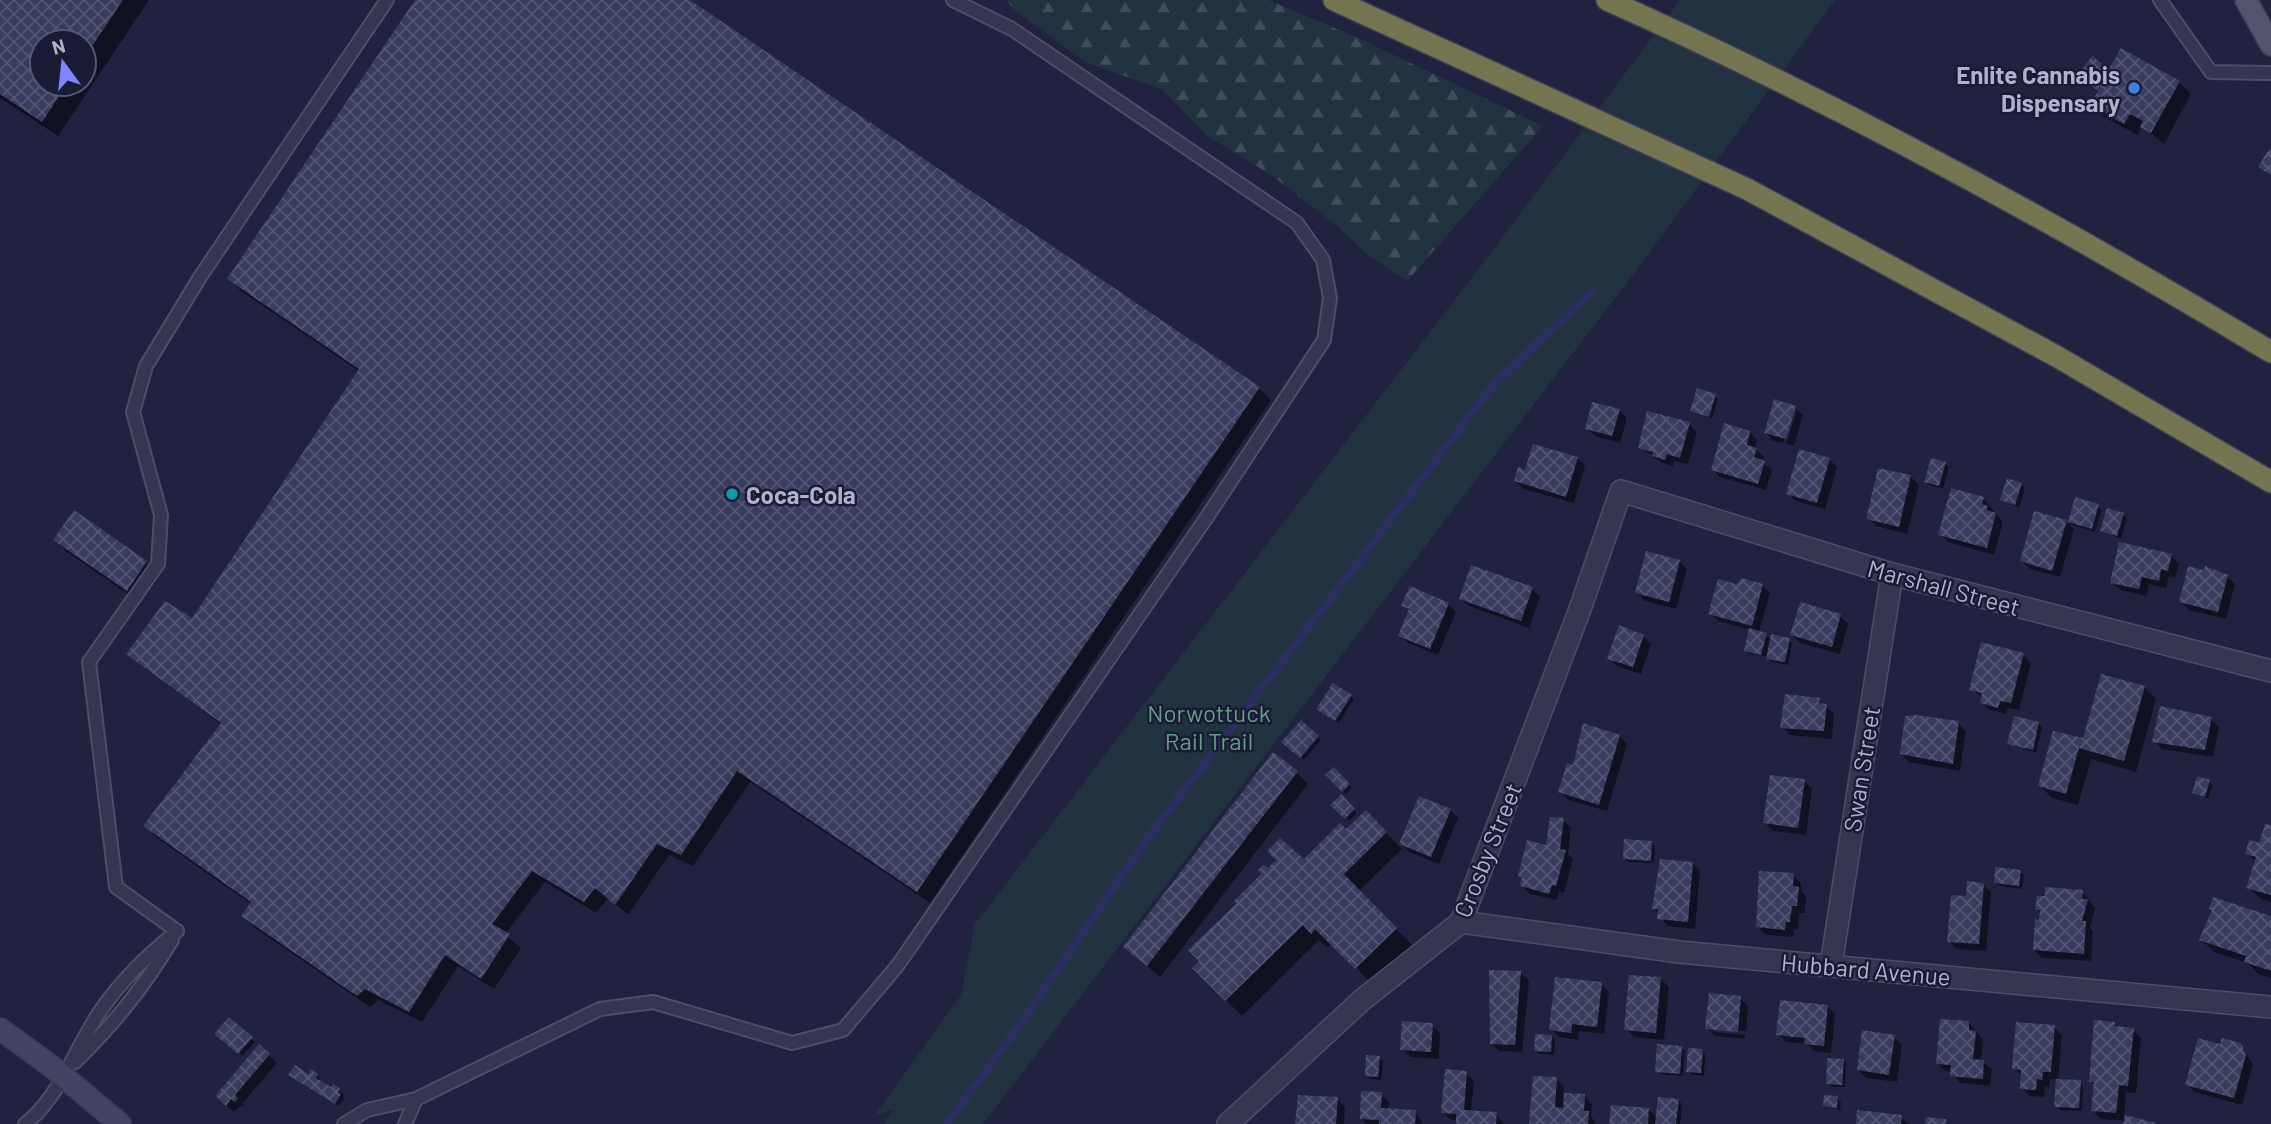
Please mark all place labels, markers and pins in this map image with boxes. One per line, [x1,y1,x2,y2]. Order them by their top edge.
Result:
place label: Enlite Cannabis Dispensary [1956,60,2120,117]
marker: Enlite Cannabis Dispensary [2126,80,2142,96]
place label: Coca-Cola [746,480,856,509]
marker: Coca-Cola [724,486,740,502]

